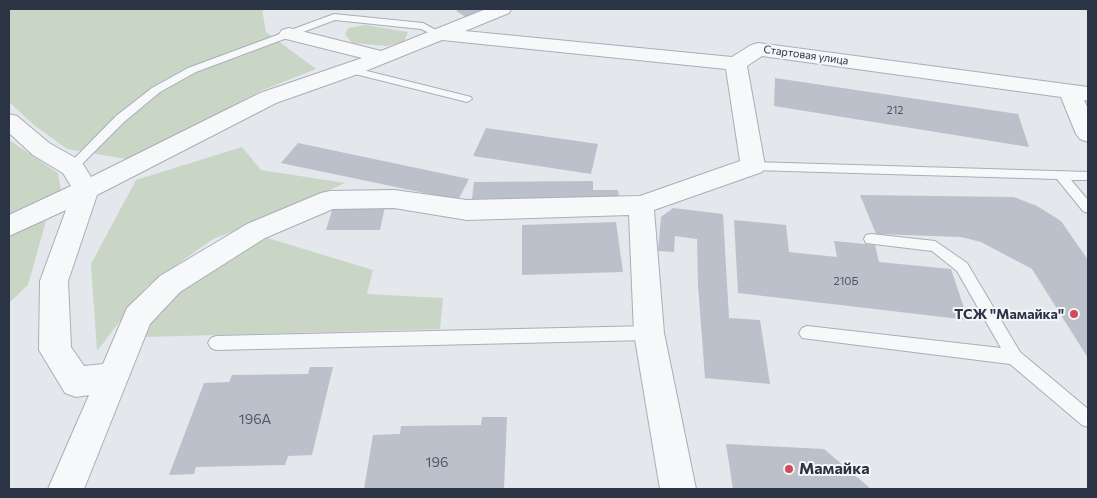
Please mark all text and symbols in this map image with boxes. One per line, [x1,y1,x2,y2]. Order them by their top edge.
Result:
street label: Стартовая улица [763,42,849,68]
house number: 212 [887,103,903,117]
house number: 210Б [834,274,858,288]
place label: ТСЖ "Мамайка" [954,306,1064,322]
marker: ТСЖ "Мамайка" [1068,308,1080,320]
house number: 196А [239,411,271,427]
house number: 196 [426,454,448,470]
place label: Мамайка [799,459,870,479]
marker: Мамайка [783,463,795,475]

